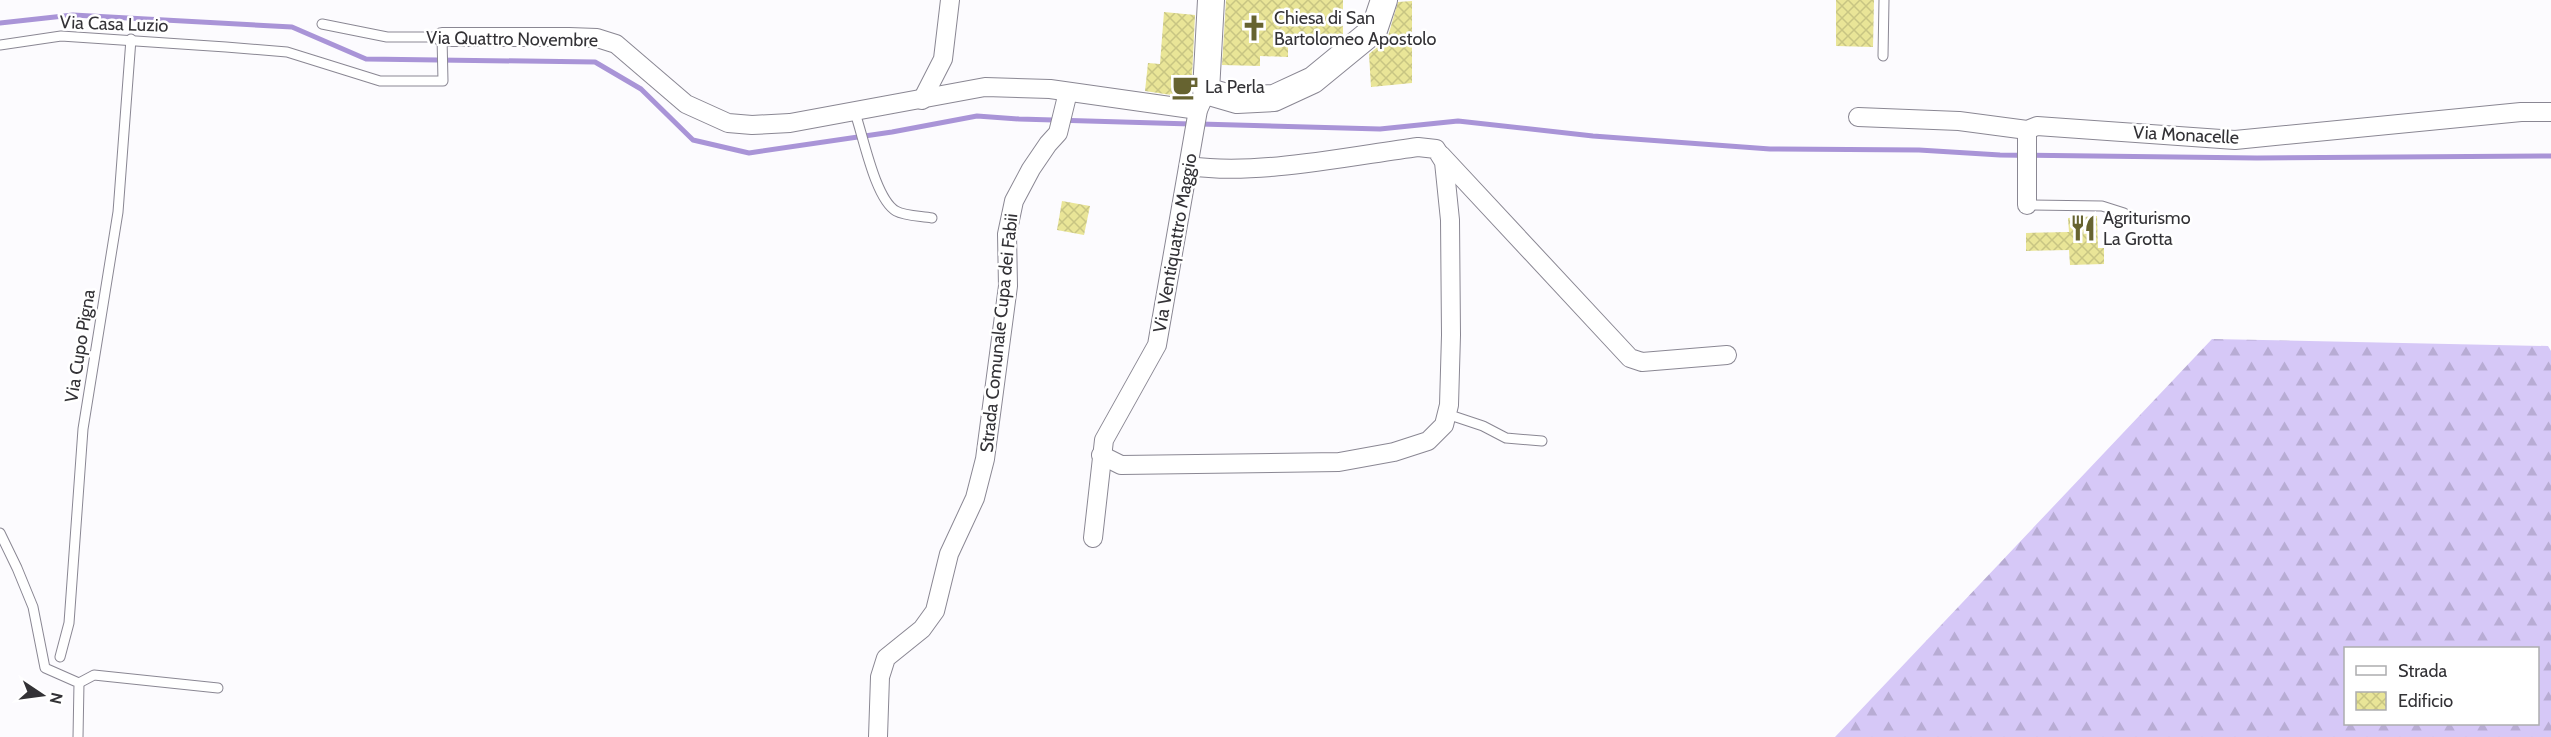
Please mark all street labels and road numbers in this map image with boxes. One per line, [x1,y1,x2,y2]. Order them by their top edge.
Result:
street label: Via Casa Luzio [59,11,169,37]
street label: Via Quattro Novembre [426,27,598,51]
street label: Via Monacelle [2132,121,2240,149]
street label: Via Ventiquattro Maggio [1148,151,1202,334]
street label: Strada Comunale Cupa dei Fabii [976,213,1022,453]
street label: Via Cupo Pigna [60,288,100,404]

